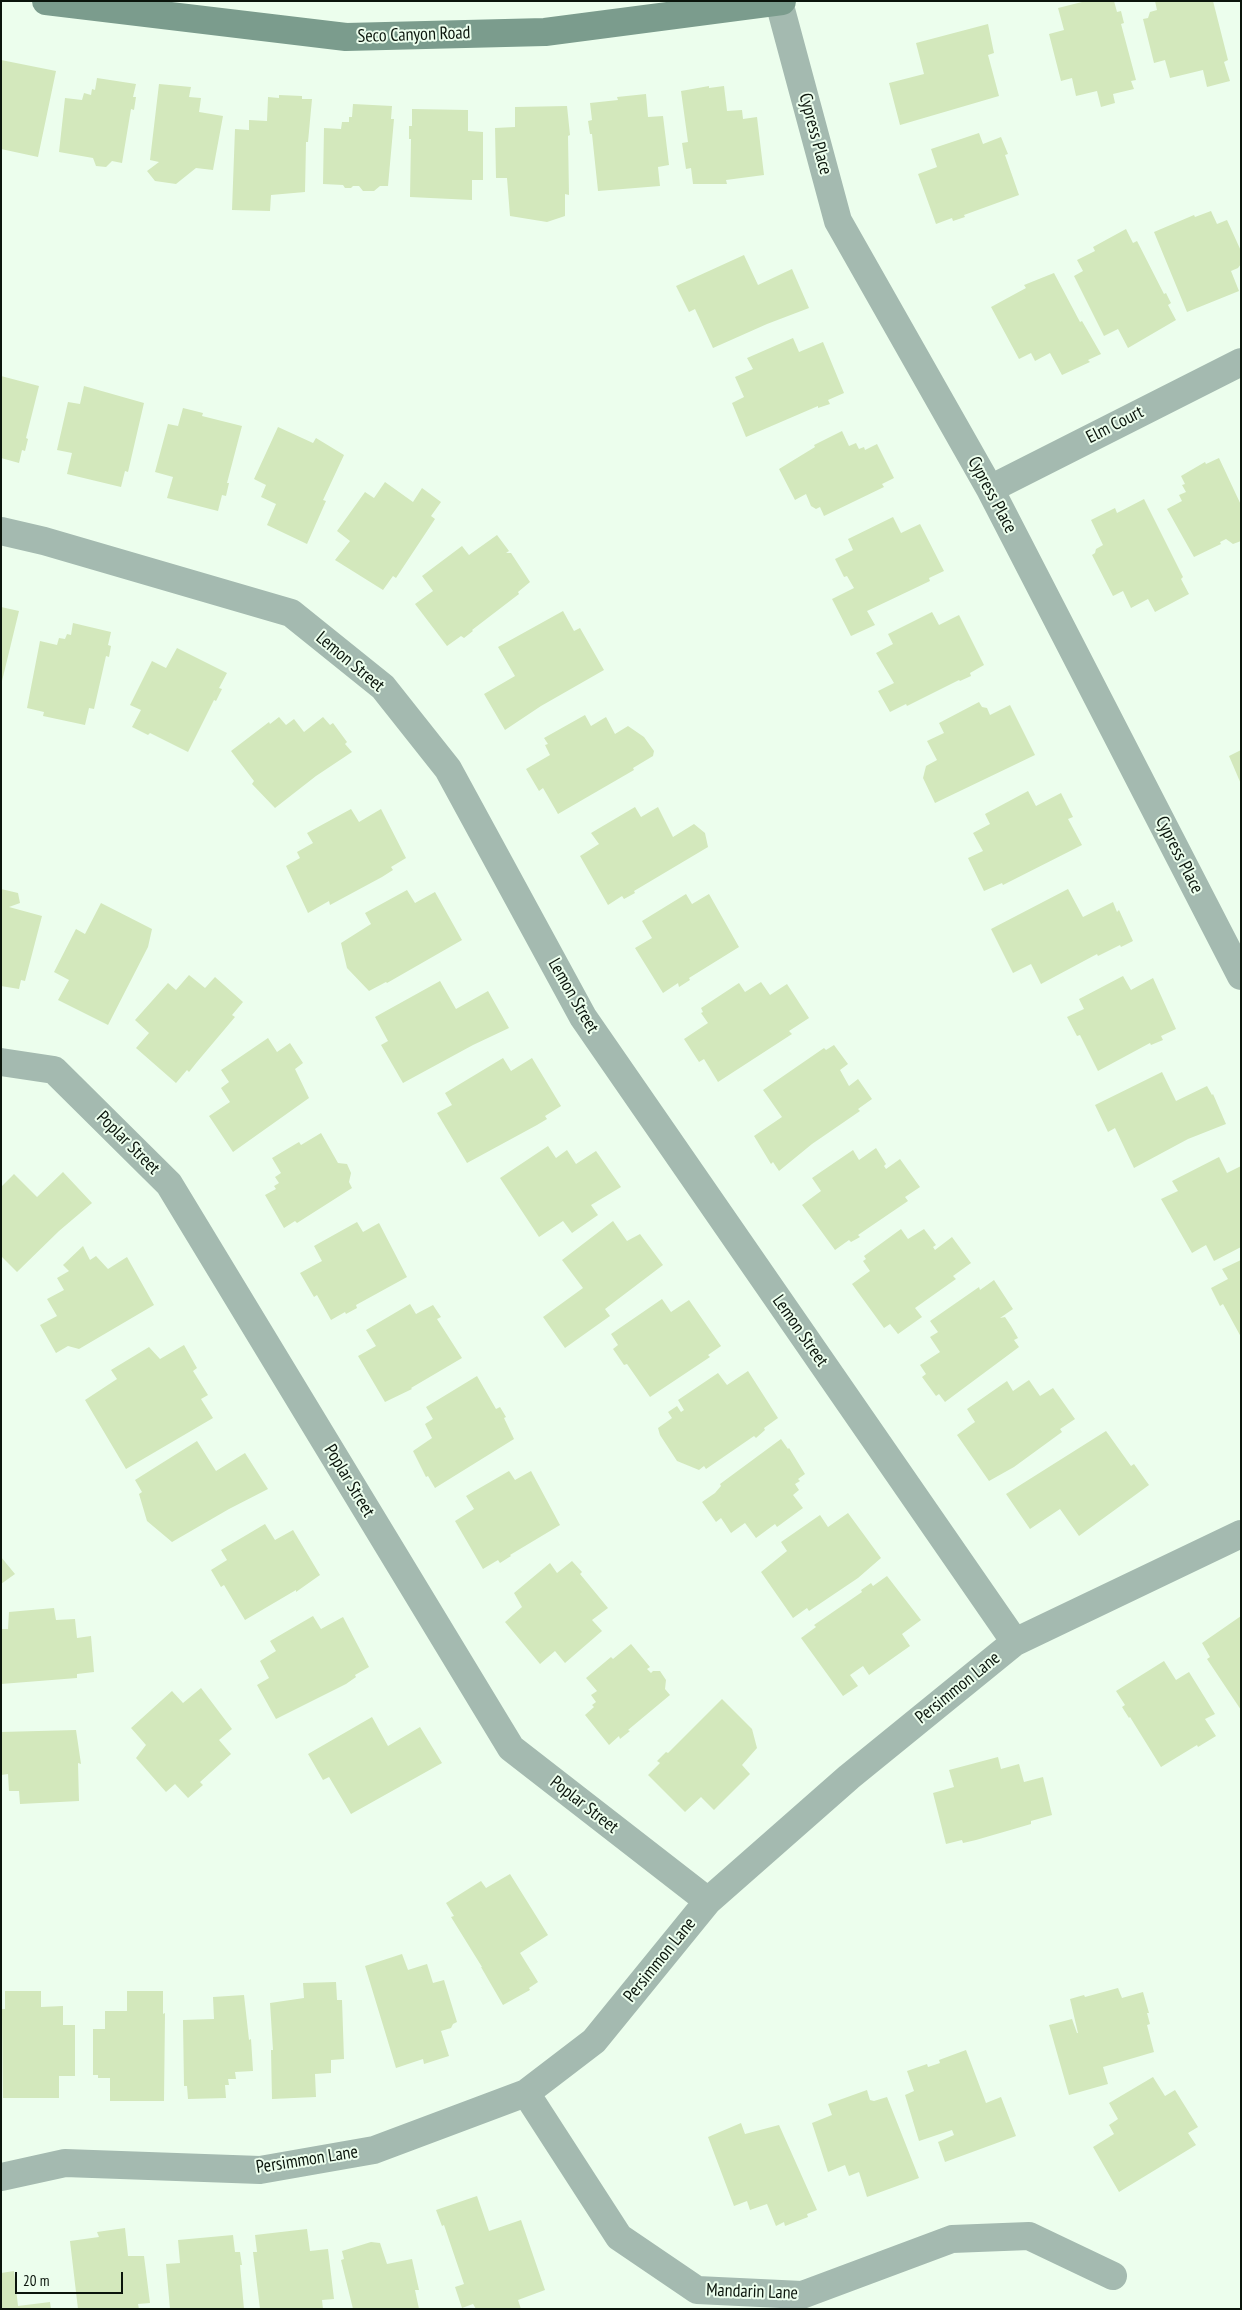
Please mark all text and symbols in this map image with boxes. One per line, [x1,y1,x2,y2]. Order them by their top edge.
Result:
street label: Seco Canyon Road [357,22,471,48]
street label: Cypress Place [794,91,836,177]
street label: Elm Court [1083,402,1147,448]
street label: Cypress Place [963,453,1021,537]
street label: Lemon Street [311,627,389,697]
street label: Cypress Place [1150,813,1208,897]
street label: Lemon Street [543,955,603,1037]
street label: Poplar Street [92,1107,164,1179]
street label: Lemon Street [767,1291,833,1371]
street label: Poplar Street [319,1441,379,1521]
street label: Persimmon Lane [911,1647,1005,1729]
street label: Poplar Street [546,1772,622,1838]
street label: Persimmon Lane [619,1913,701,2007]
street label: Persimmon Lane [255,2141,359,2179]
scale bar [18,2262,125,2294]
text: 20 m [23,2271,49,2290]
street label: Mandarin Lane [706,2280,798,2304]

